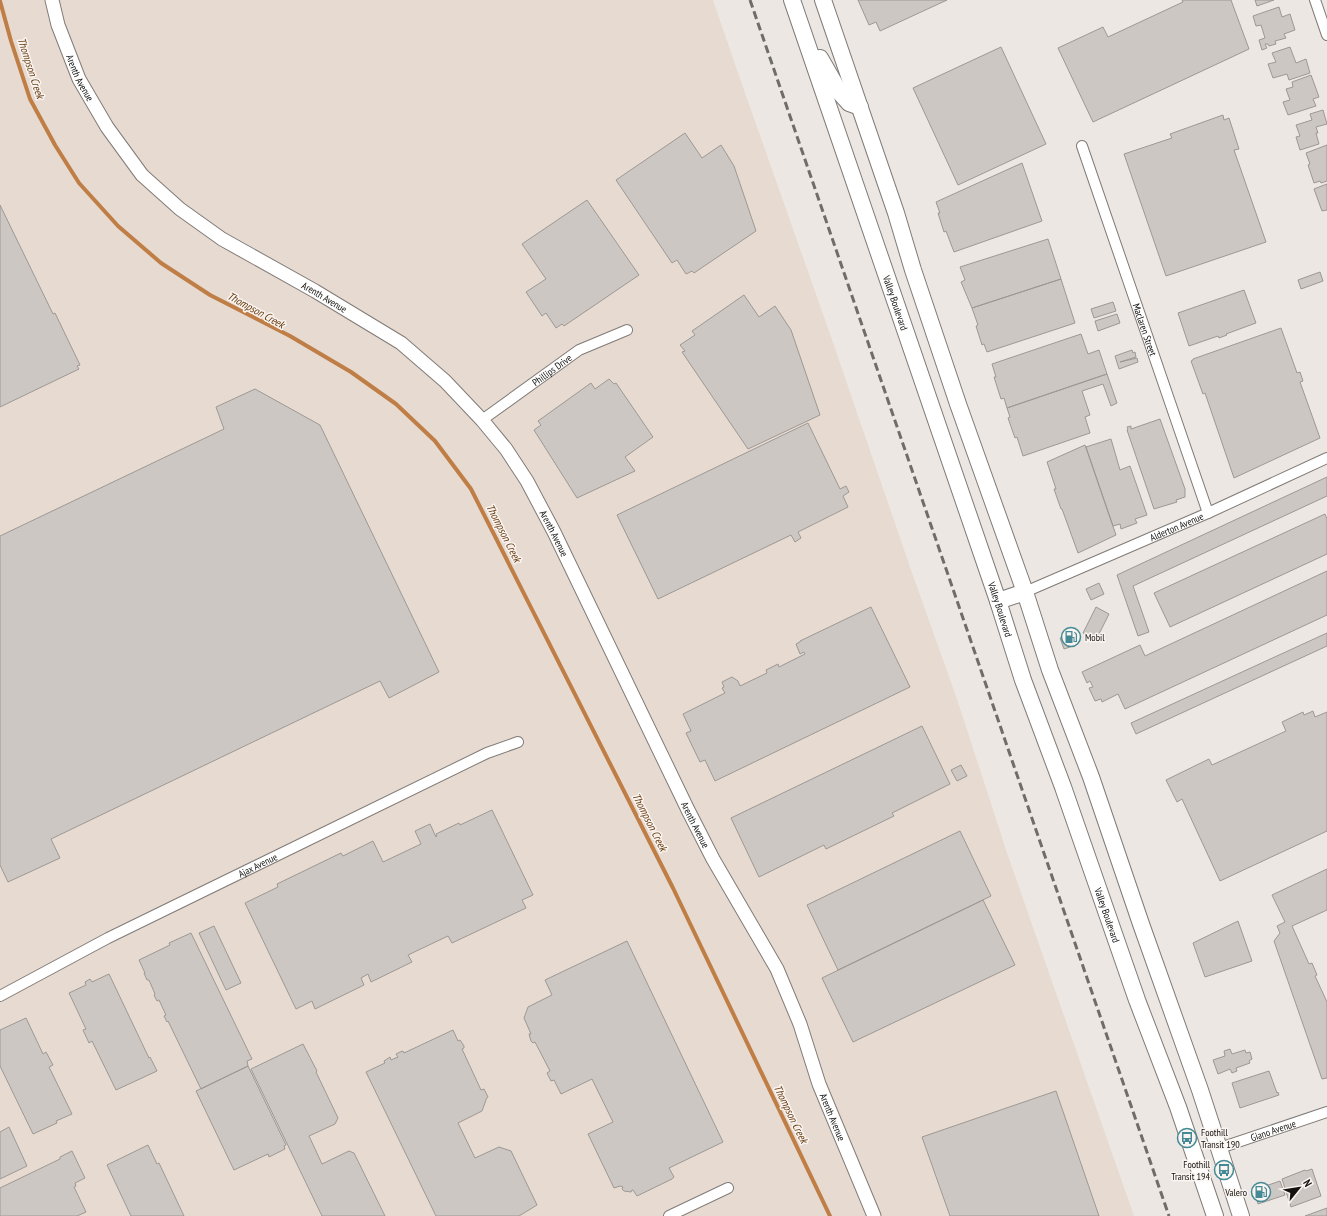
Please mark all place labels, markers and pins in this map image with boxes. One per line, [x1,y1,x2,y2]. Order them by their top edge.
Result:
fuel station icon: Mobil [1060,626,1082,648]
place label: Mobil [1085,631,1105,644]
place label: Foothill Transit 190 [1201,1126,1240,1151]
bus stop icon: Foothill Transit 190 [1176,1127,1198,1149]
place label: Foothill Transit 194 [1171,1158,1211,1183]
bus stop icon: Foothill Transit 194 [1213,1159,1235,1181]
fuel station icon: Valero [1250,1181,1272,1203]
place label: Valero [1224,1186,1247,1199]

